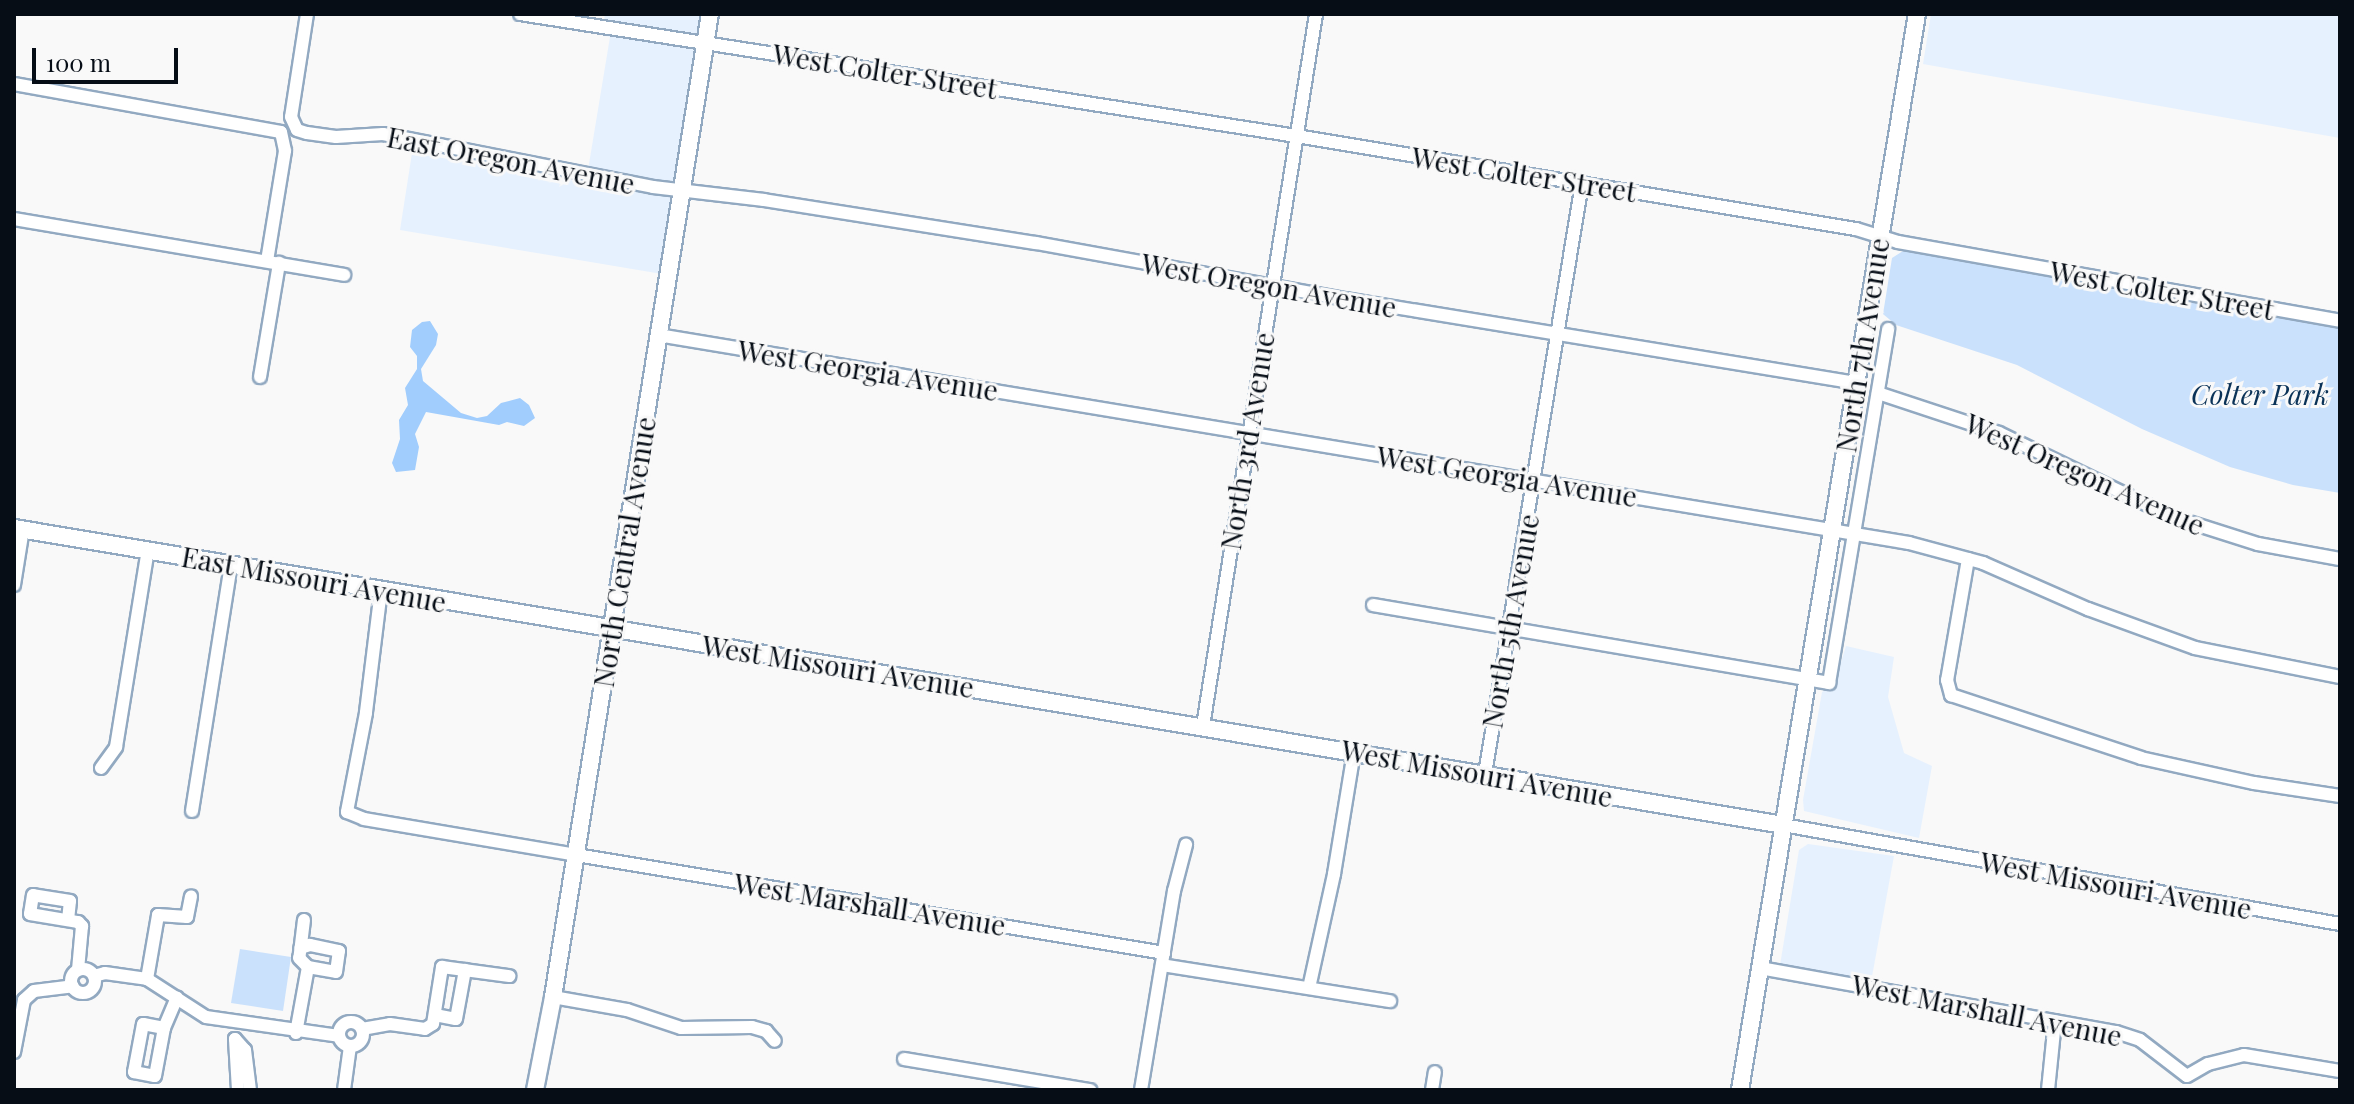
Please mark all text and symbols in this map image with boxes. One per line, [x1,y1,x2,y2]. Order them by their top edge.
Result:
scale bar [36,32,182,82]
street label: West Colter Street [770,37,1000,105]
text: 100 m [46,46,111,78]
street label: East Oregon Avenue [384,119,638,201]
street label: West Colter Street [1409,140,1639,208]
street label: North 7th Avenue [1828,235,1896,455]
street label: West Oregon Avenue [1138,246,1400,324]
street label: West Colter Street [2047,254,2277,326]
street label: North 3rd Avenue [1213,329,1281,553]
street label: West Georgia Avenue [735,333,1001,407]
park label: Colter Park [2191,377,2329,411]
street label: West Oregon Avenue [1960,406,2210,542]
street label: North Central Avenue [586,414,662,690]
street label: West Georgia Avenue [1374,439,1640,513]
street label: North 5th Avenue [1475,511,1545,731]
street label: East Missouri Avenue [178,539,450,619]
street label: West Missouri Avenue [699,628,977,704]
street label: West Missouri Avenue [1338,732,1616,814]
street label: West Missouri Avenue [1977,844,2255,926]
street label: West Marshall Avenue [731,866,1009,942]
street label: West Marshall Avenue [1848,967,2126,1053]

